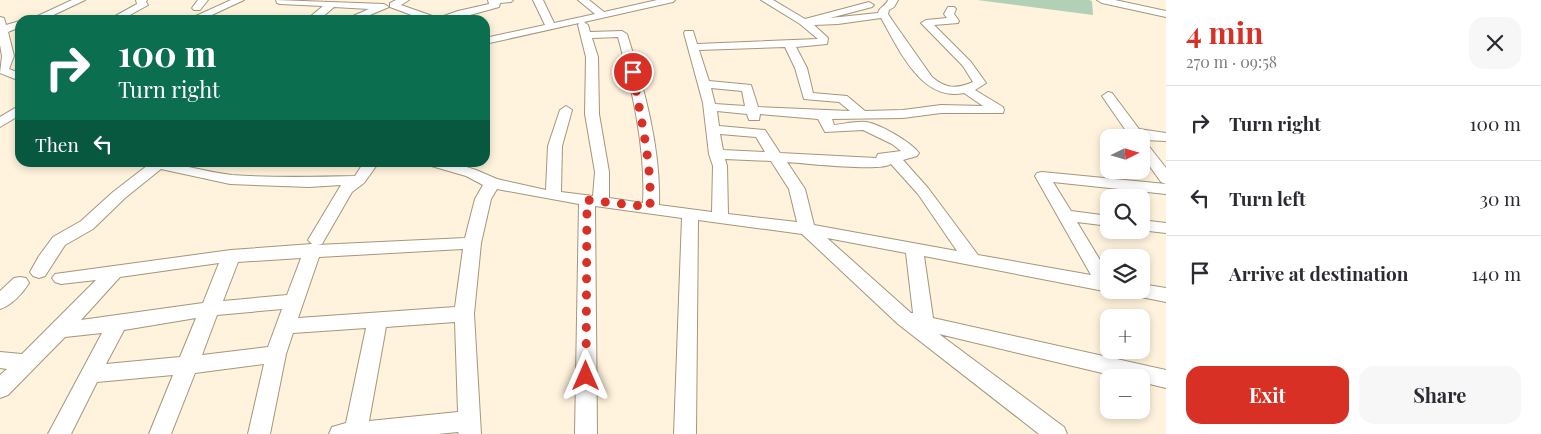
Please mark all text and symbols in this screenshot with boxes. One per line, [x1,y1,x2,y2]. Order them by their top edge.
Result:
text: 4 min [1186,12,1264,52]
button: close [1469,17,1521,69]
text: 100 m [118,29,216,76]
icon: right [35,35,100,100]
pin [612,51,654,93]
text: 270 m · 09:58 [1186,51,1277,72]
icon: arrive [619,58,647,86]
text: Turn right [118,74,220,104]
icon: right [1186,109,1214,137]
text: Turn right [1229,110,1321,136]
text: 100 m [1470,110,1521,136]
north arrow [1100,129,1150,179]
map controls [1100,129,1150,419]
icon: left [89,130,117,158]
text: Then [35,131,79,157]
icon: left [1186,184,1214,212]
text: Turn left [1229,185,1306,211]
text: 30 m [1479,185,1521,211]
button: search [1100,189,1150,239]
button: layers [1100,249,1150,299]
icon: arrive [1186,259,1214,287]
text: Arrive at destination [1229,260,1409,286]
text: 140 m [1472,260,1521,286]
button: + [1100,309,1150,359]
position arrow [559,349,611,401]
button: Exit [1186,366,1349,424]
button: Share [1359,366,1521,424]
button: − [1100,369,1150,419]

